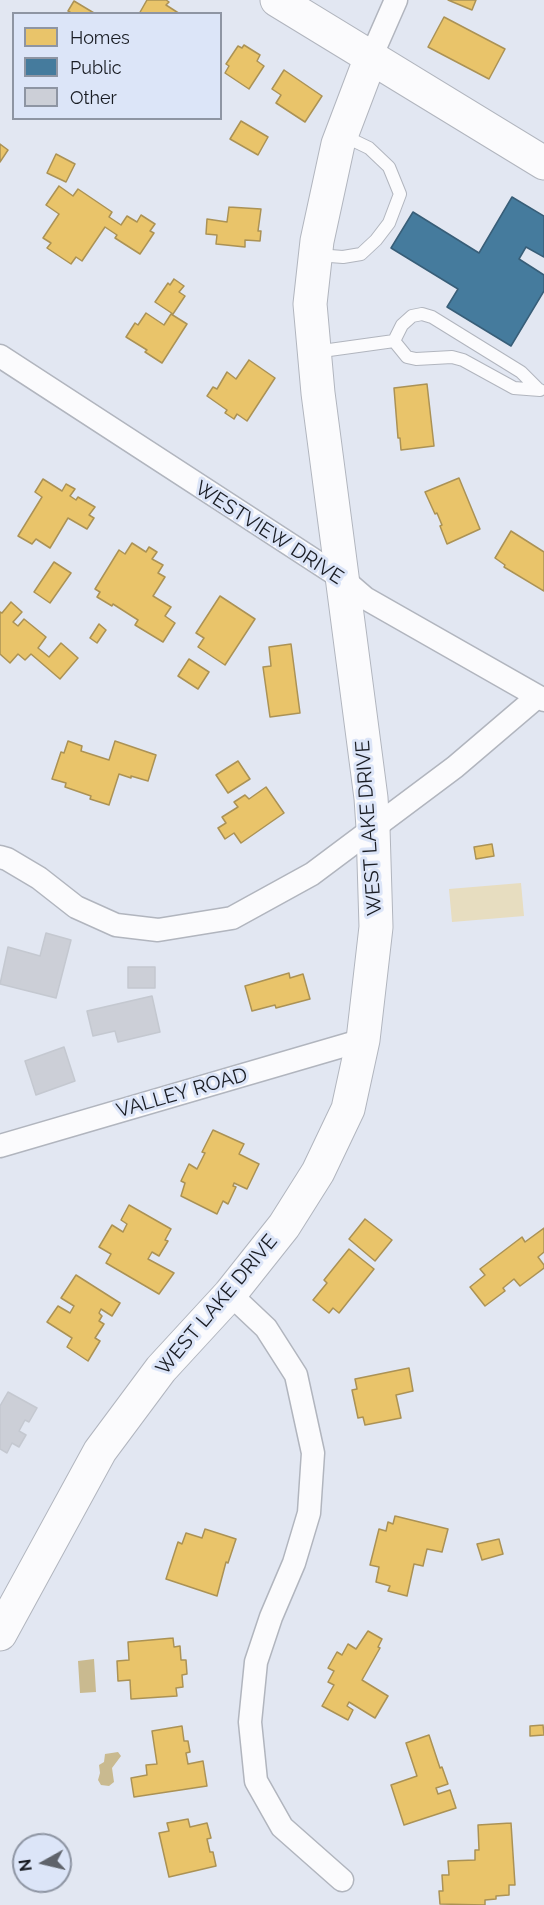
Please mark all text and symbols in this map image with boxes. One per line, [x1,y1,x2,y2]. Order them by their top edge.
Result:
legend [12,12,222,120]
text: Homes [70,27,130,48]
text: Public [70,57,122,78]
text: Other [70,87,117,108]
street label: WESTVIEW DRIVE [190,476,348,590]
street label: WEST LAKE DRIVE [351,739,387,917]
street label: VALLEY ROAD [114,1063,250,1123]
street label: WEST LAKE DRIVE [151,1230,283,1380]
north arrow [12,1833,72,1893]
text: N [15,1858,36,1873]

